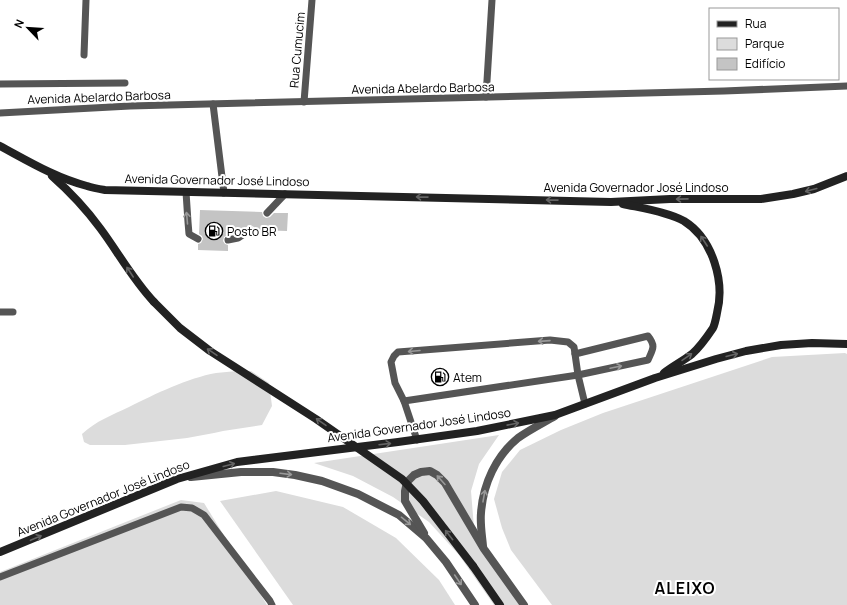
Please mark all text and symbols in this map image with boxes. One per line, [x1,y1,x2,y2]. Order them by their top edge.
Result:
north arrow [8,8,48,48]
legend [709,8,839,80]
street label: Rua Cumucim [285,11,309,89]
text: Rua [745,15,766,32]
text: N [10,17,27,30]
text: Parque [745,35,784,52]
text: Edifício [745,55,785,72]
street label: Avenida Abelardo Barbosa [351,78,495,98]
street label: Avenida Abelardo Barbosa [27,86,171,108]
street label: Avenida Governador José Lindoso [124,170,310,190]
street label: Avenida Governador José Lindoso [543,179,729,196]
one-way arrow [804,187,817,194]
one-way arrow [416,193,429,201]
one-way arrow [676,195,689,203]
one-way arrow [546,196,559,204]
one-way arrow [184,212,191,225]
fuel station icon: Posto BR [204,221,224,241]
place label: Posto BR [227,223,277,240]
one-way arrow [700,236,708,247]
one-way arrow [126,266,134,277]
one-way arrow [538,337,551,344]
one-way arrow [408,347,421,355]
one-way arrow [207,348,218,356]
one-way arrow [725,350,738,358]
one-way arrow [681,353,692,361]
one-way arrow [609,362,622,370]
fuel station icon: Atem [430,367,450,387]
place label: Atem [453,369,482,386]
street label: Avenida Governador José Lindoso [326,404,512,446]
one-way arrow [316,418,327,426]
one-way arrow [507,419,520,427]
one-way arrow [378,440,391,448]
street label: Avenida Governador José Lindoso [14,455,192,541]
one-way arrow [222,460,235,468]
one-way arrow [279,470,292,477]
one-way arrow [437,475,446,485]
one-way arrow [480,490,488,503]
one-way arrow [400,517,411,525]
one-way arrow [445,530,453,541]
one-way arrow [30,533,42,541]
one-way arrow [454,574,462,585]
district label: ALEIXO [654,577,716,599]

